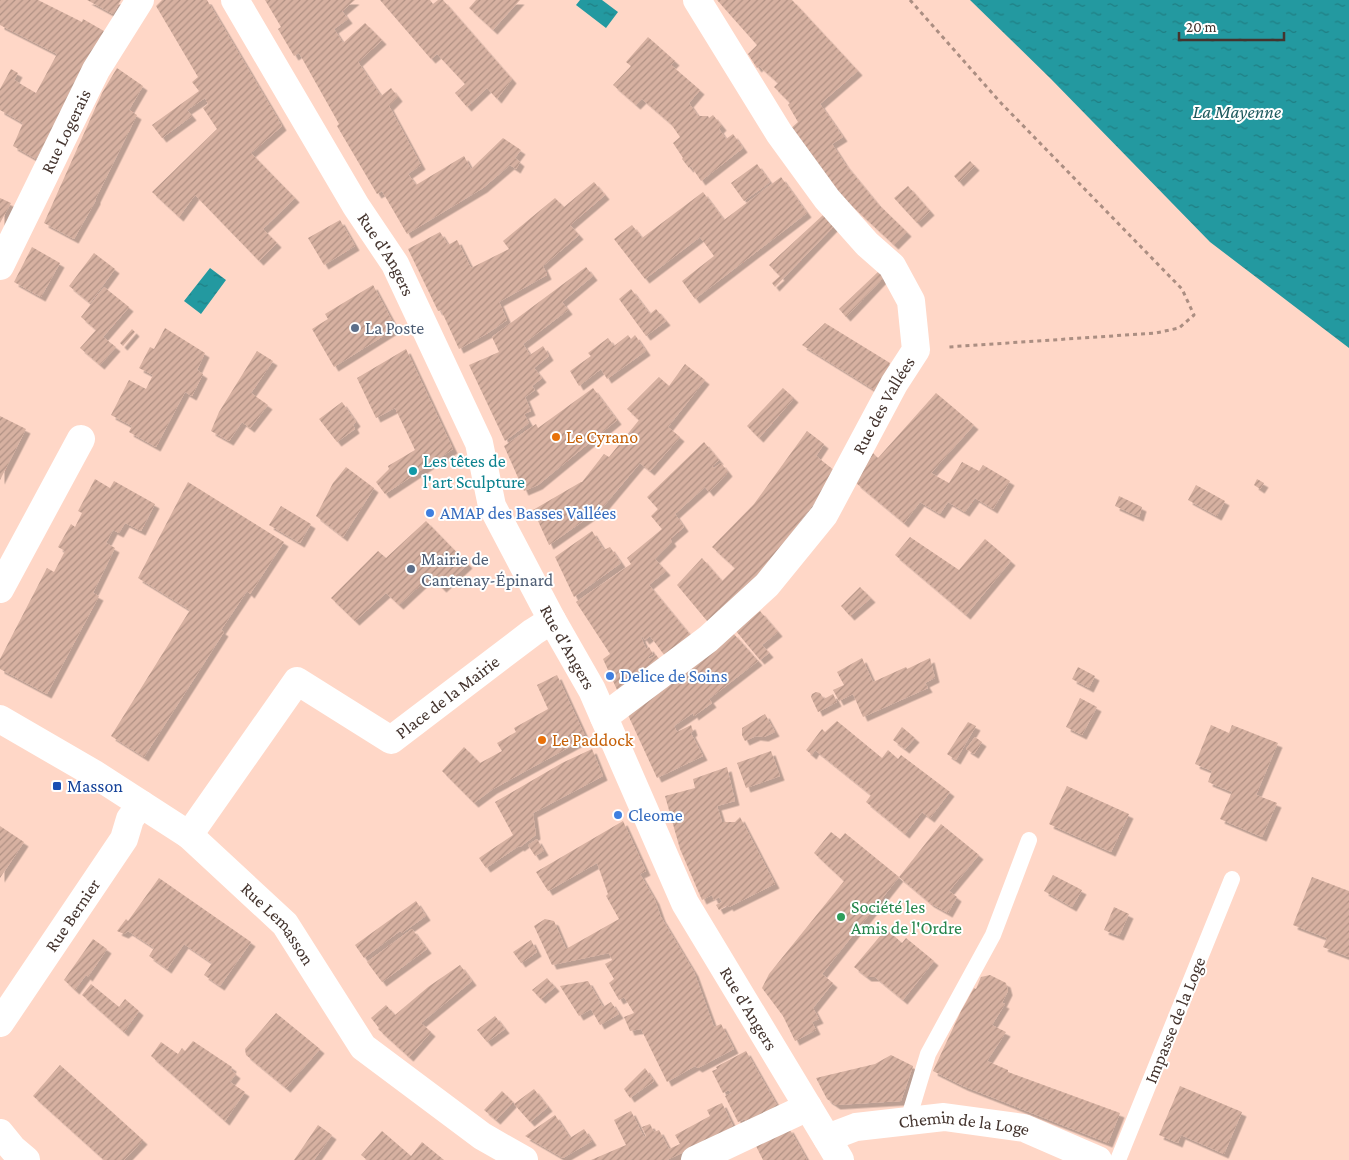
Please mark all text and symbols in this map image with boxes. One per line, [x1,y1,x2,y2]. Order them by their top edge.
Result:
scale bar [1179,10,1284,42]
text: 20 m [1186,19,1217,35]
street label: Rue Logerais [37,86,95,177]
water label: La Mayenne [1193,101,1281,122]
street label: Rue d'Angers [353,209,419,299]
place label: La Poste [365,318,424,338]
marker: La Poste [349,322,361,334]
street label: Rue des Vallées [848,353,919,458]
place label: Le Cyrano [566,427,638,447]
marker: Le Cyrano [550,431,562,443]
place label: Les têtes de l'art Sculpture [423,451,525,492]
marker: Les têtes de l'art Sculpture [407,465,419,477]
place label: AMAP des Basses Vallées [440,503,616,523]
marker: AMAP des Basses Vallées [424,507,436,519]
place label: Mairie de Cantenay-Épinard [421,549,554,590]
marker: Mairie de Cantenay-Épinard [405,563,417,575]
street label: Rue d'Angers [536,601,600,693]
street label: Place de la Mairie [392,651,503,743]
place label: Delice de Soins [620,666,728,686]
marker: Delice de Soins [604,670,616,682]
place label: Le Paddock [552,730,634,750]
marker: Le Paddock [536,734,548,746]
place label: Masson [67,776,123,796]
marker: Masson [51,780,63,792]
place label: Cleome [628,805,683,825]
marker: Cleome [612,809,624,821]
street label: Rue Bernier [41,874,105,955]
street label: Rue Lemasson [237,878,319,969]
place label: Société les Amis de l'Ordre [851,897,962,938]
marker: Société les Amis de l'Ordre [835,911,847,923]
street label: Impasse de la Loge [1140,954,1210,1086]
street label: Rue d'Angers [716,963,781,1054]
street label: Chemin de la Loge [898,1107,1033,1139]

